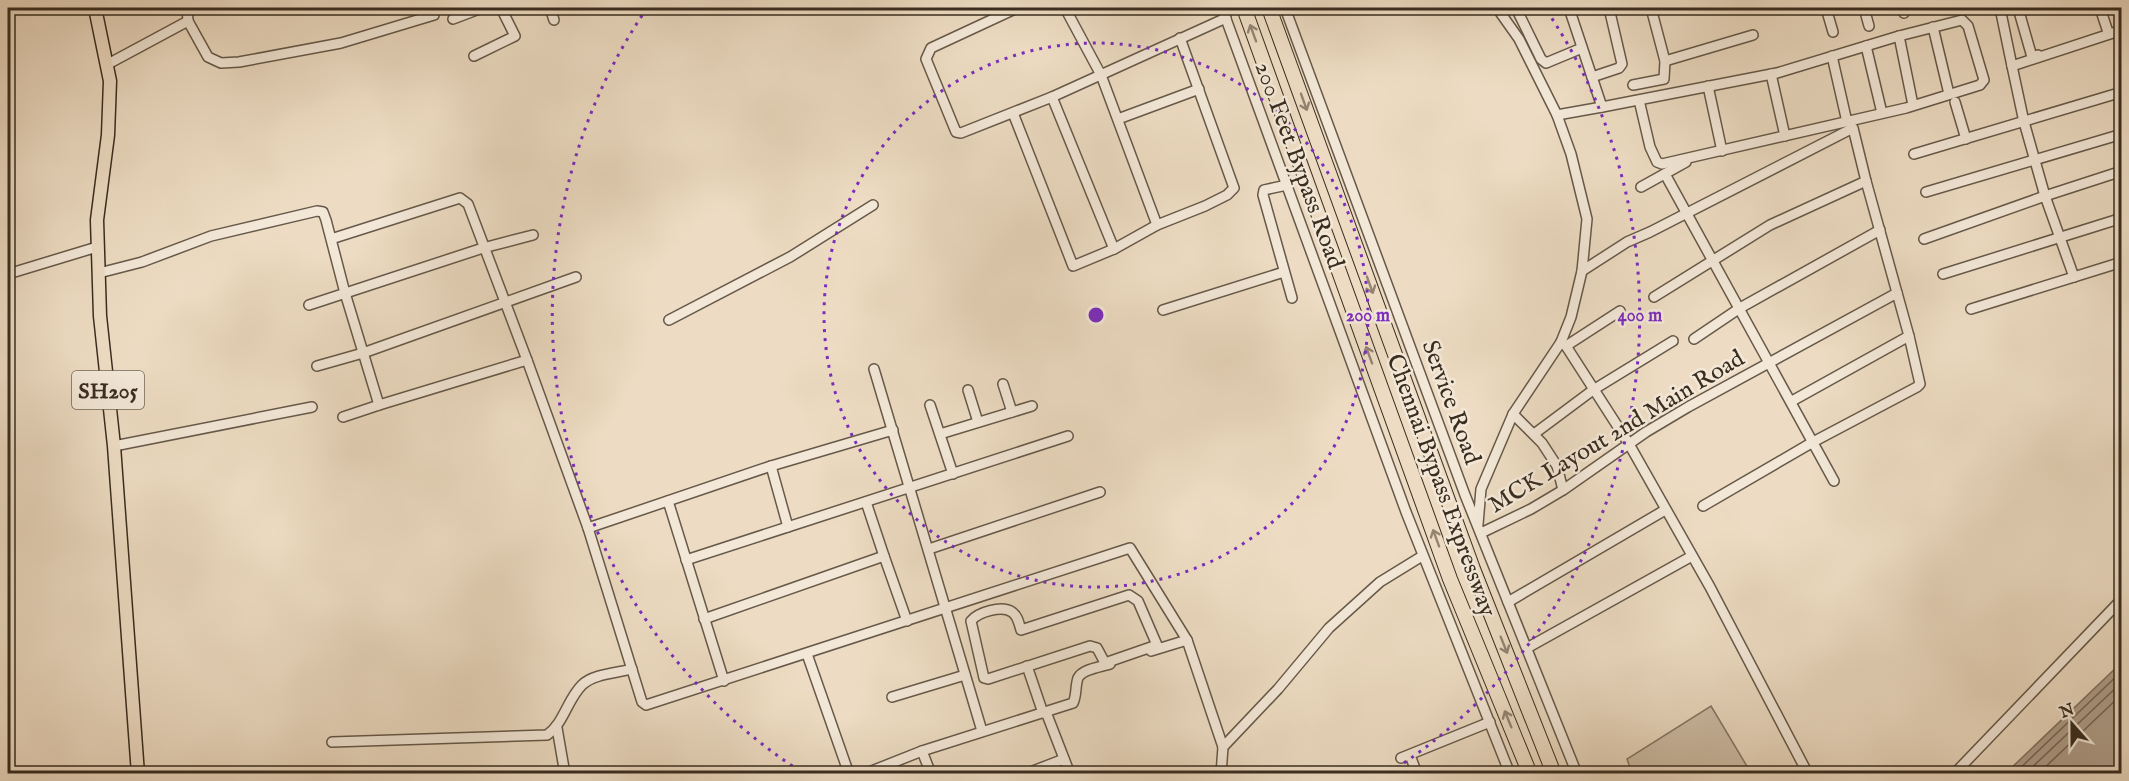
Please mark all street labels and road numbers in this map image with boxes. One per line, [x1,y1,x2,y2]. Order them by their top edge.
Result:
street label: 200 Feet Bypass Road [1247,58,1351,273]
street label: Service Road [1414,336,1487,469]
street label: MCK Layout 2nd Main Road [1483,343,1751,521]
street label: Chennai Bypass Expressway [1379,350,1503,621]
road number: SH205 [72,371,144,409]

